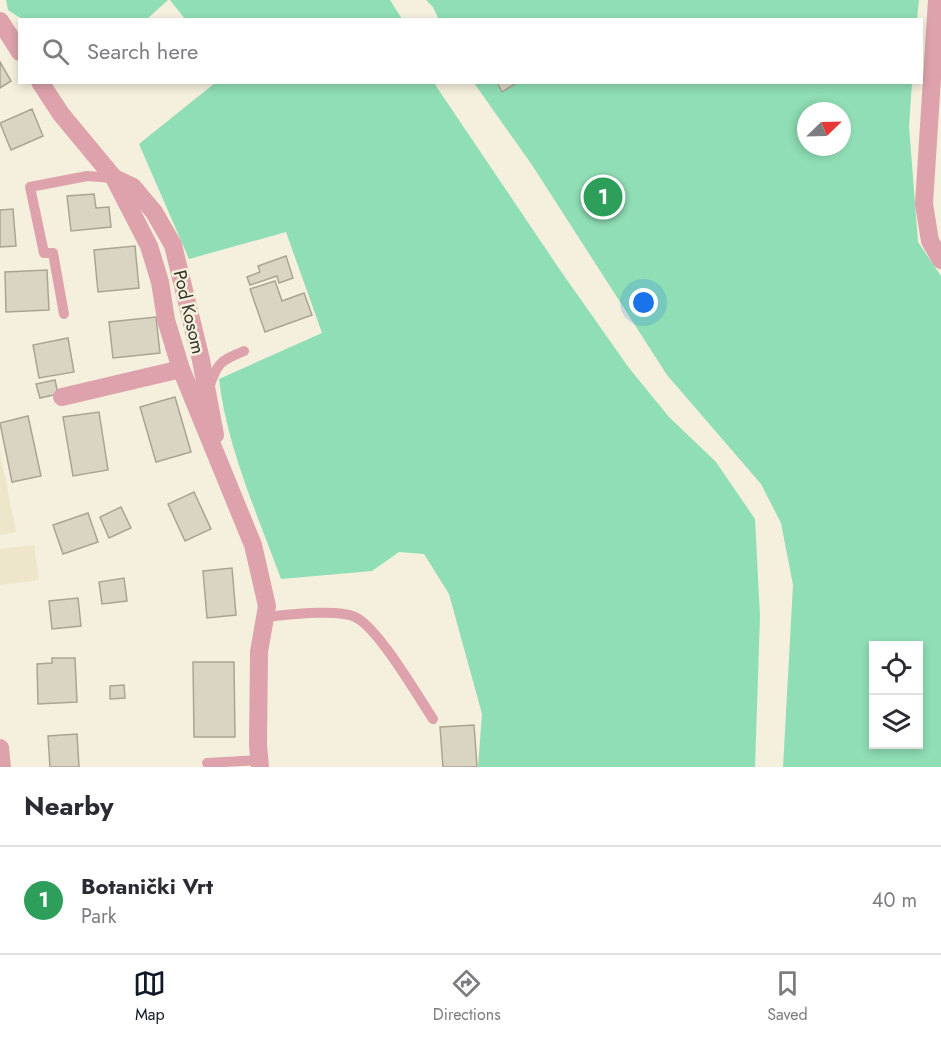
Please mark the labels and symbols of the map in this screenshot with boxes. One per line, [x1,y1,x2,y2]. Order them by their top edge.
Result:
north arrow [797,102,851,156]
pin: 1 [584,174,622,220]
street label: Pod Kosom [167,267,211,357]
your location [629,288,658,317]

